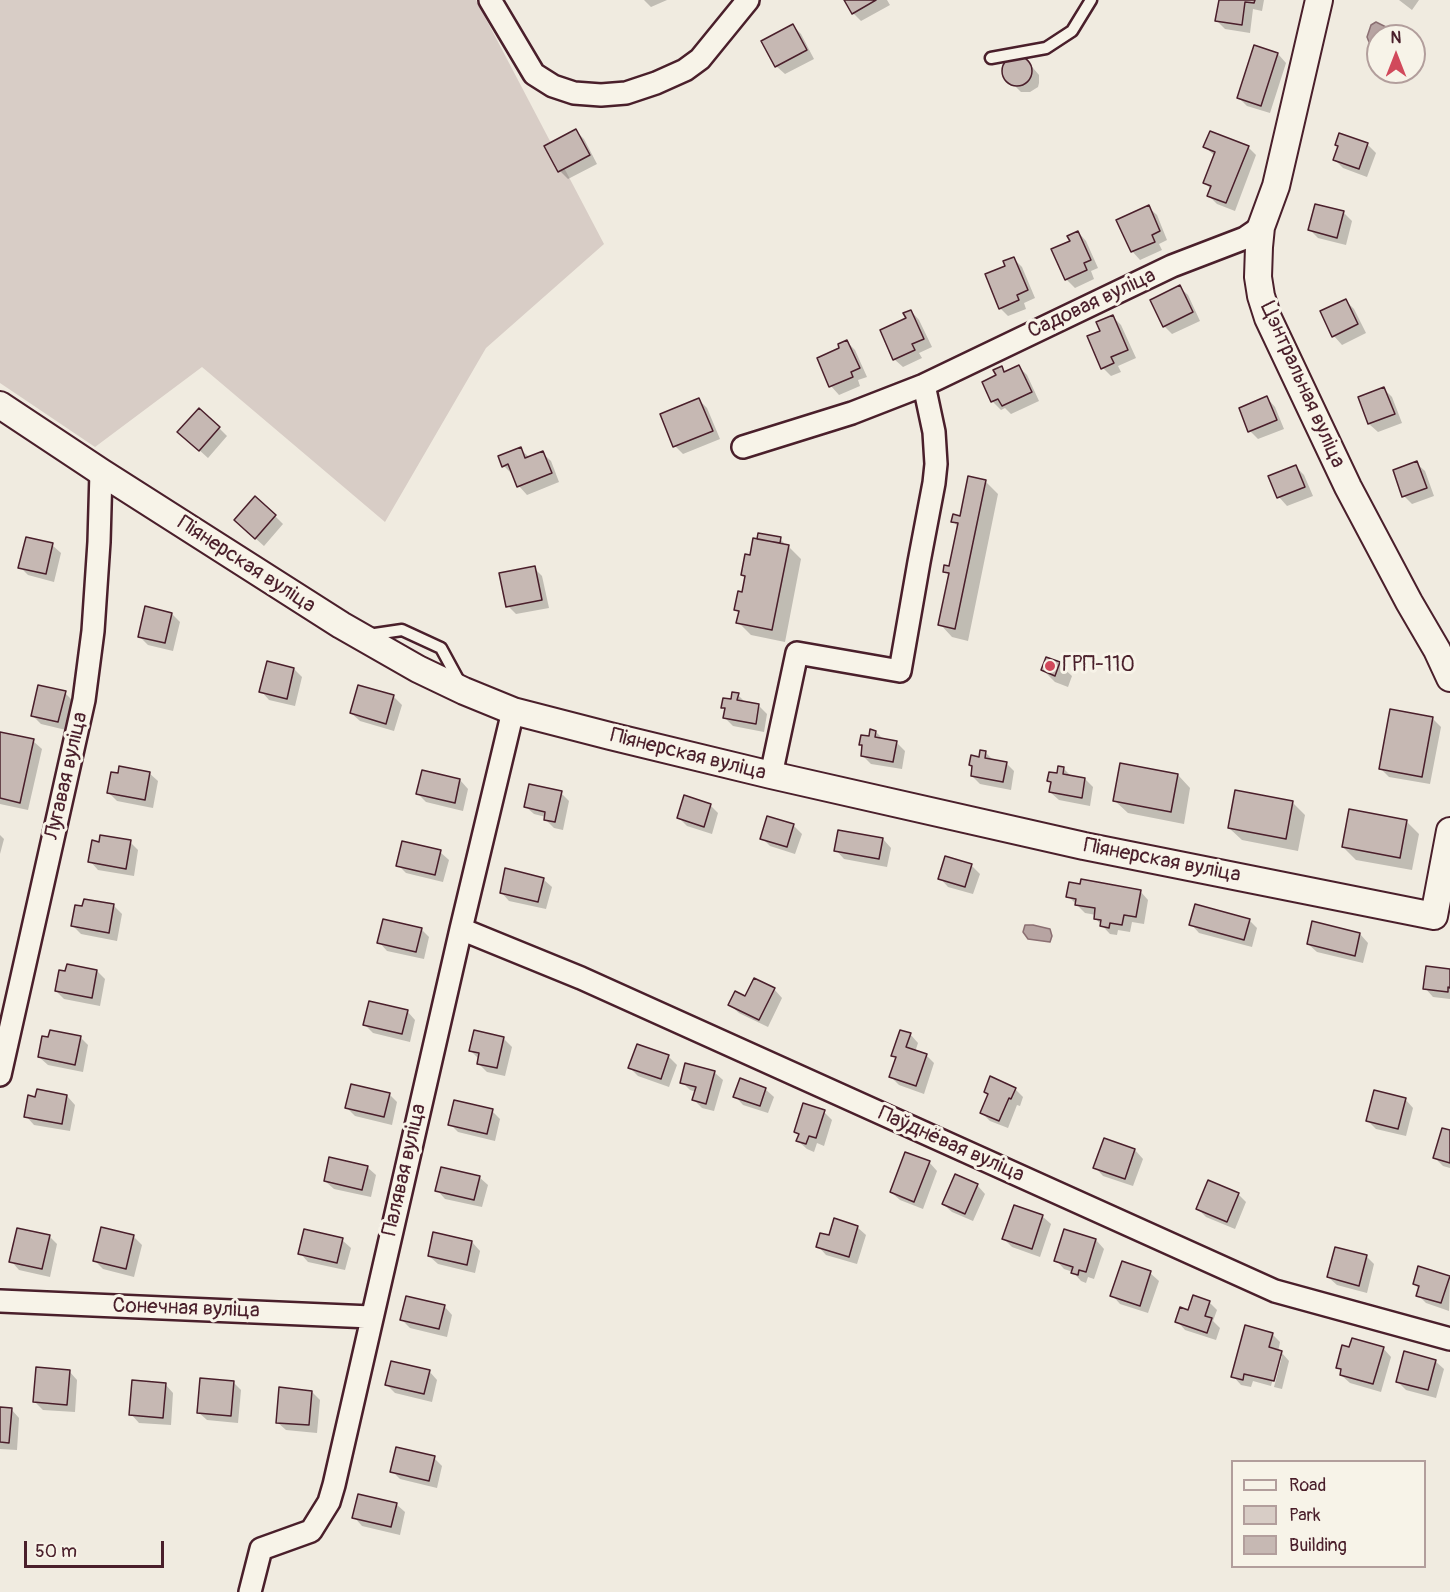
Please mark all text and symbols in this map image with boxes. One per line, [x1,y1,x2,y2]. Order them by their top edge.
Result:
north arrow [1366,24,1426,84]
text: N [1391,28,1401,48]
street label: Садовая вуліца [1024,263,1160,345]
street label: Цэнтральная вуліца [1254,298,1350,472]
street label: Піянерская вуліца [172,511,320,619]
place label: ГРП-110 [1062,653,1135,679]
marker: ГРП-110 [1043,659,1057,673]
street label: Лугавая вуліца [40,710,94,842]
street label: Піянерская вуліца [607,723,769,787]
street label: Піянерская вуліца [1081,833,1243,889]
street label: Палявая вуліца [378,1101,432,1239]
street label: Паўднёвая вуліца [874,1101,1028,1189]
street label: Сонечная вуліца [112,1294,260,1324]
legend [1231,1460,1426,1568]
text: Road [1289,1474,1326,1497]
text: Park [1289,1504,1321,1527]
scale bar [27,1529,166,1567]
text: Building [1289,1534,1347,1557]
text: 50 m [35,1540,77,1563]

